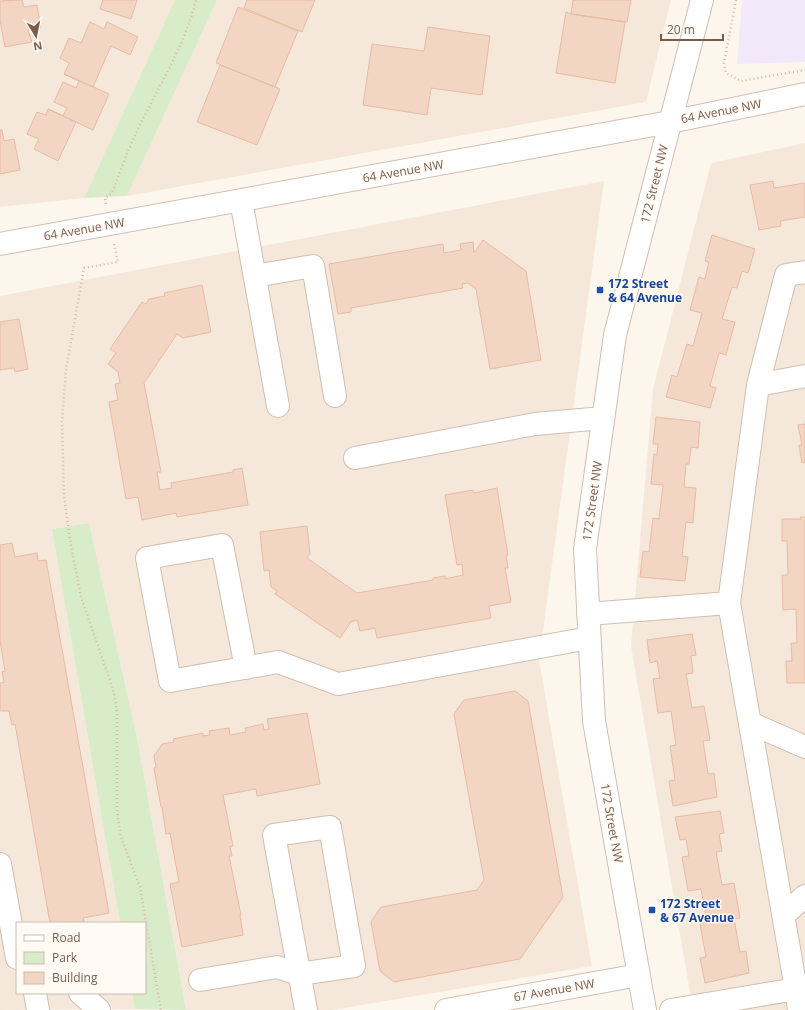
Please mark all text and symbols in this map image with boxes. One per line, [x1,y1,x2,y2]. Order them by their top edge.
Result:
north arrow [16,16,56,56]
scale bar [661,16,723,42]
text: 20 m [667,21,695,38]
text: N [32,38,44,55]
street label: 64 Avenue NW [679,95,763,127]
street label: 172 Street NW [636,143,672,225]
street label: 64 Avenue NW [361,156,445,186]
street label: 64 Avenue NW [42,214,126,244]
place label: 172 Street & 64 Avenue [608,275,682,306]
marker: 172 Street & 64 Avenue [595,285,605,295]
street label: 172 Street NW [578,460,606,542]
street label: 172 Street NW [597,782,627,864]
place label: 172 Street & 67 Avenue [660,895,734,926]
marker: 172 Street & 67 Avenue [647,905,657,915]
legend [16,922,146,994]
text: Road [52,929,81,946]
text: Park [52,949,78,966]
text: Building [52,969,98,986]
street label: 67 Avenue NW [512,975,596,1005]

